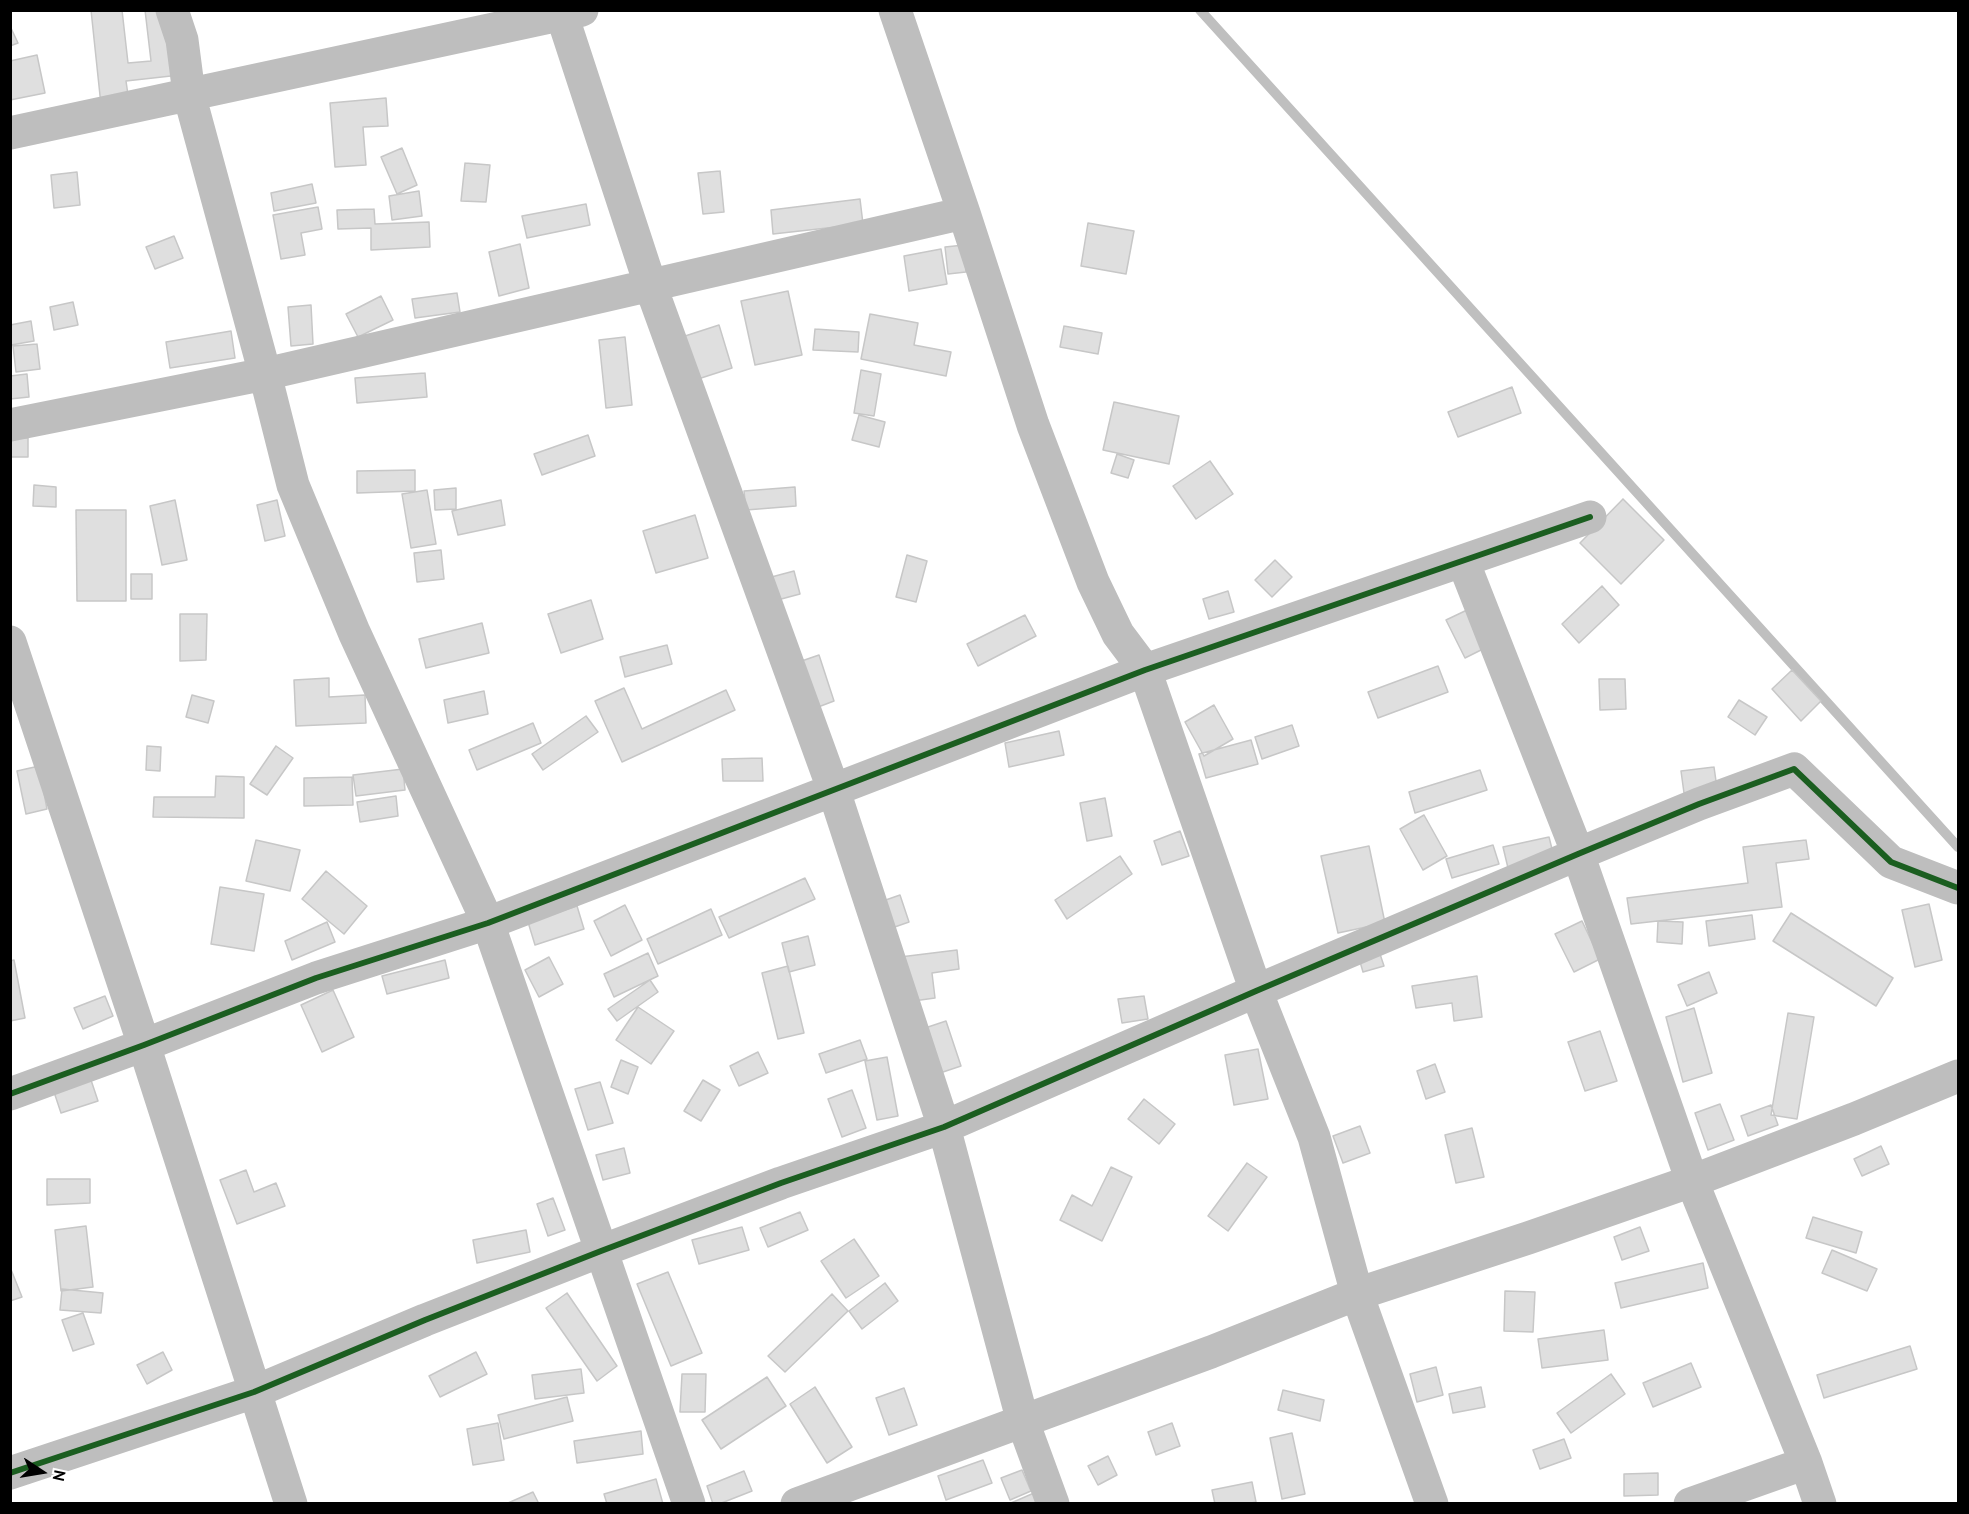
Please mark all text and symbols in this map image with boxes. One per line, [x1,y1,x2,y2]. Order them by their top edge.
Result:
north arrow [12,1442,72,1502]
text: N [49,1469,70,1483]

